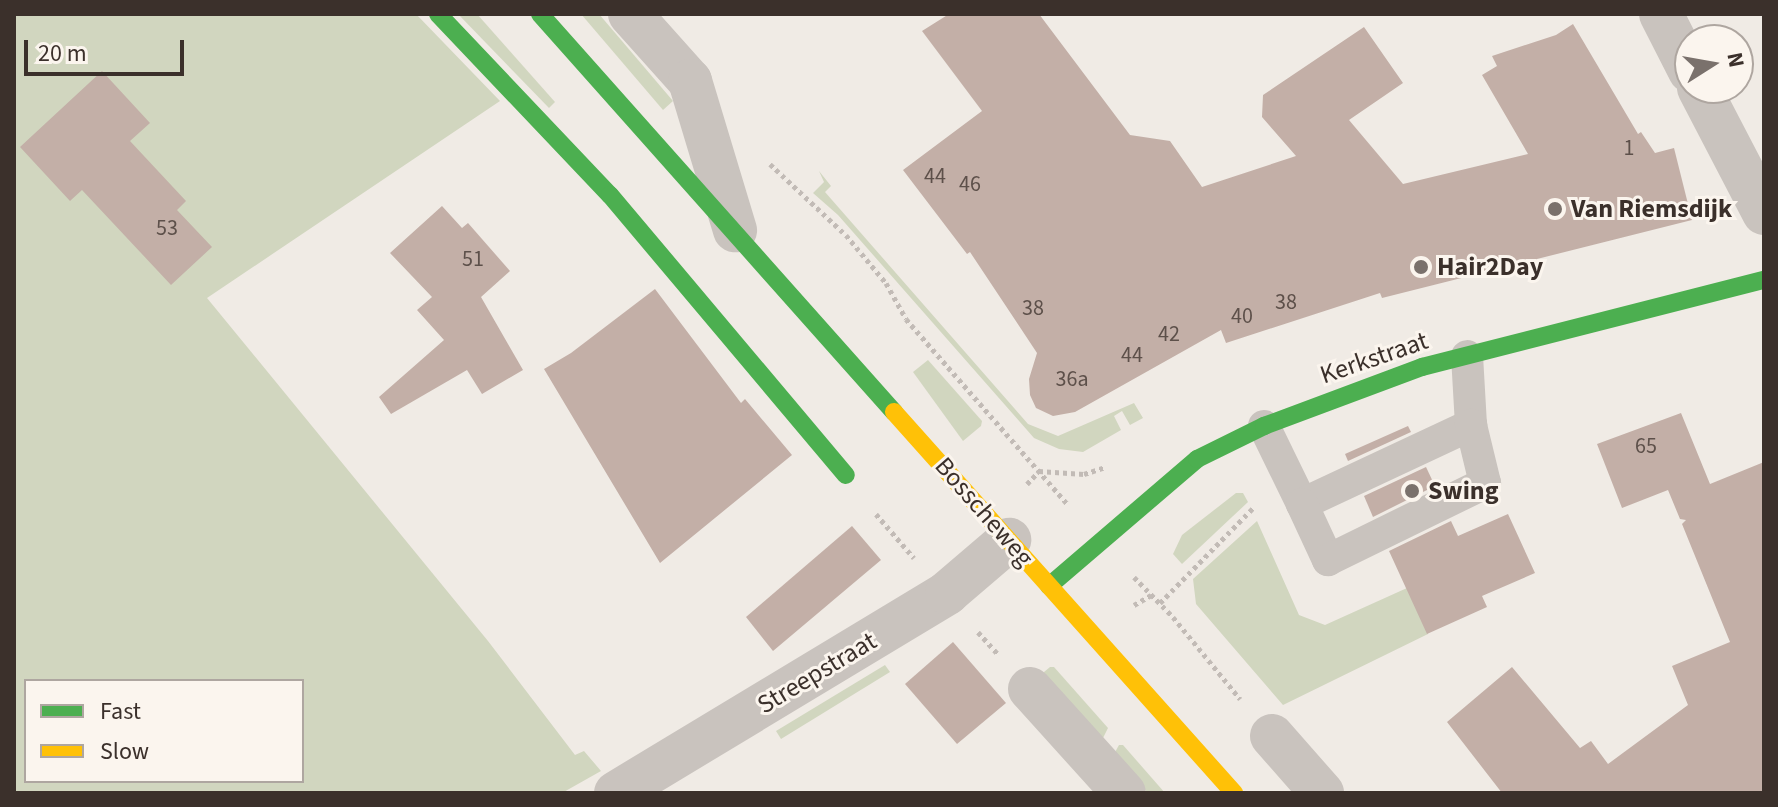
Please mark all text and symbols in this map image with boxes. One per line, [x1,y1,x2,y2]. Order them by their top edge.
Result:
scale bar [28,24,188,74]
north arrow [1674,24,1754,104]
text: 20 m [38,36,87,71]
text: N [1718,50,1753,70]
house number: 1 [1624,136,1634,162]
house number: 44 [924,164,946,190]
house number: 46 [959,172,981,198]
place label: Van Riemsdijk [1571,193,1732,225]
marker: Van Riemsdijk [1546,200,1564,218]
house number: 53 [156,216,178,242]
house number: 51 [462,247,484,273]
place label: Hair2Day [1437,251,1543,283]
marker: Hair2Day [1412,258,1430,276]
house number: 38 [1275,290,1297,316]
house number: 38 [1022,296,1044,322]
house number: 40 [1231,304,1253,330]
house number: 42 [1158,322,1180,348]
street label: Kerkstraat [1316,325,1432,391]
house number: 44 [1121,343,1143,369]
house number: 36a [1056,367,1088,393]
house number: 65 [1635,434,1657,460]
street label: Bosscheweg [928,451,1040,573]
place label: Swing [1428,475,1499,507]
marker: Swing [1403,482,1421,500]
street label: Streepstraat [752,625,882,721]
legend [24,679,304,783]
text: Fast [100,694,141,729]
text: Slow [100,734,149,769]

